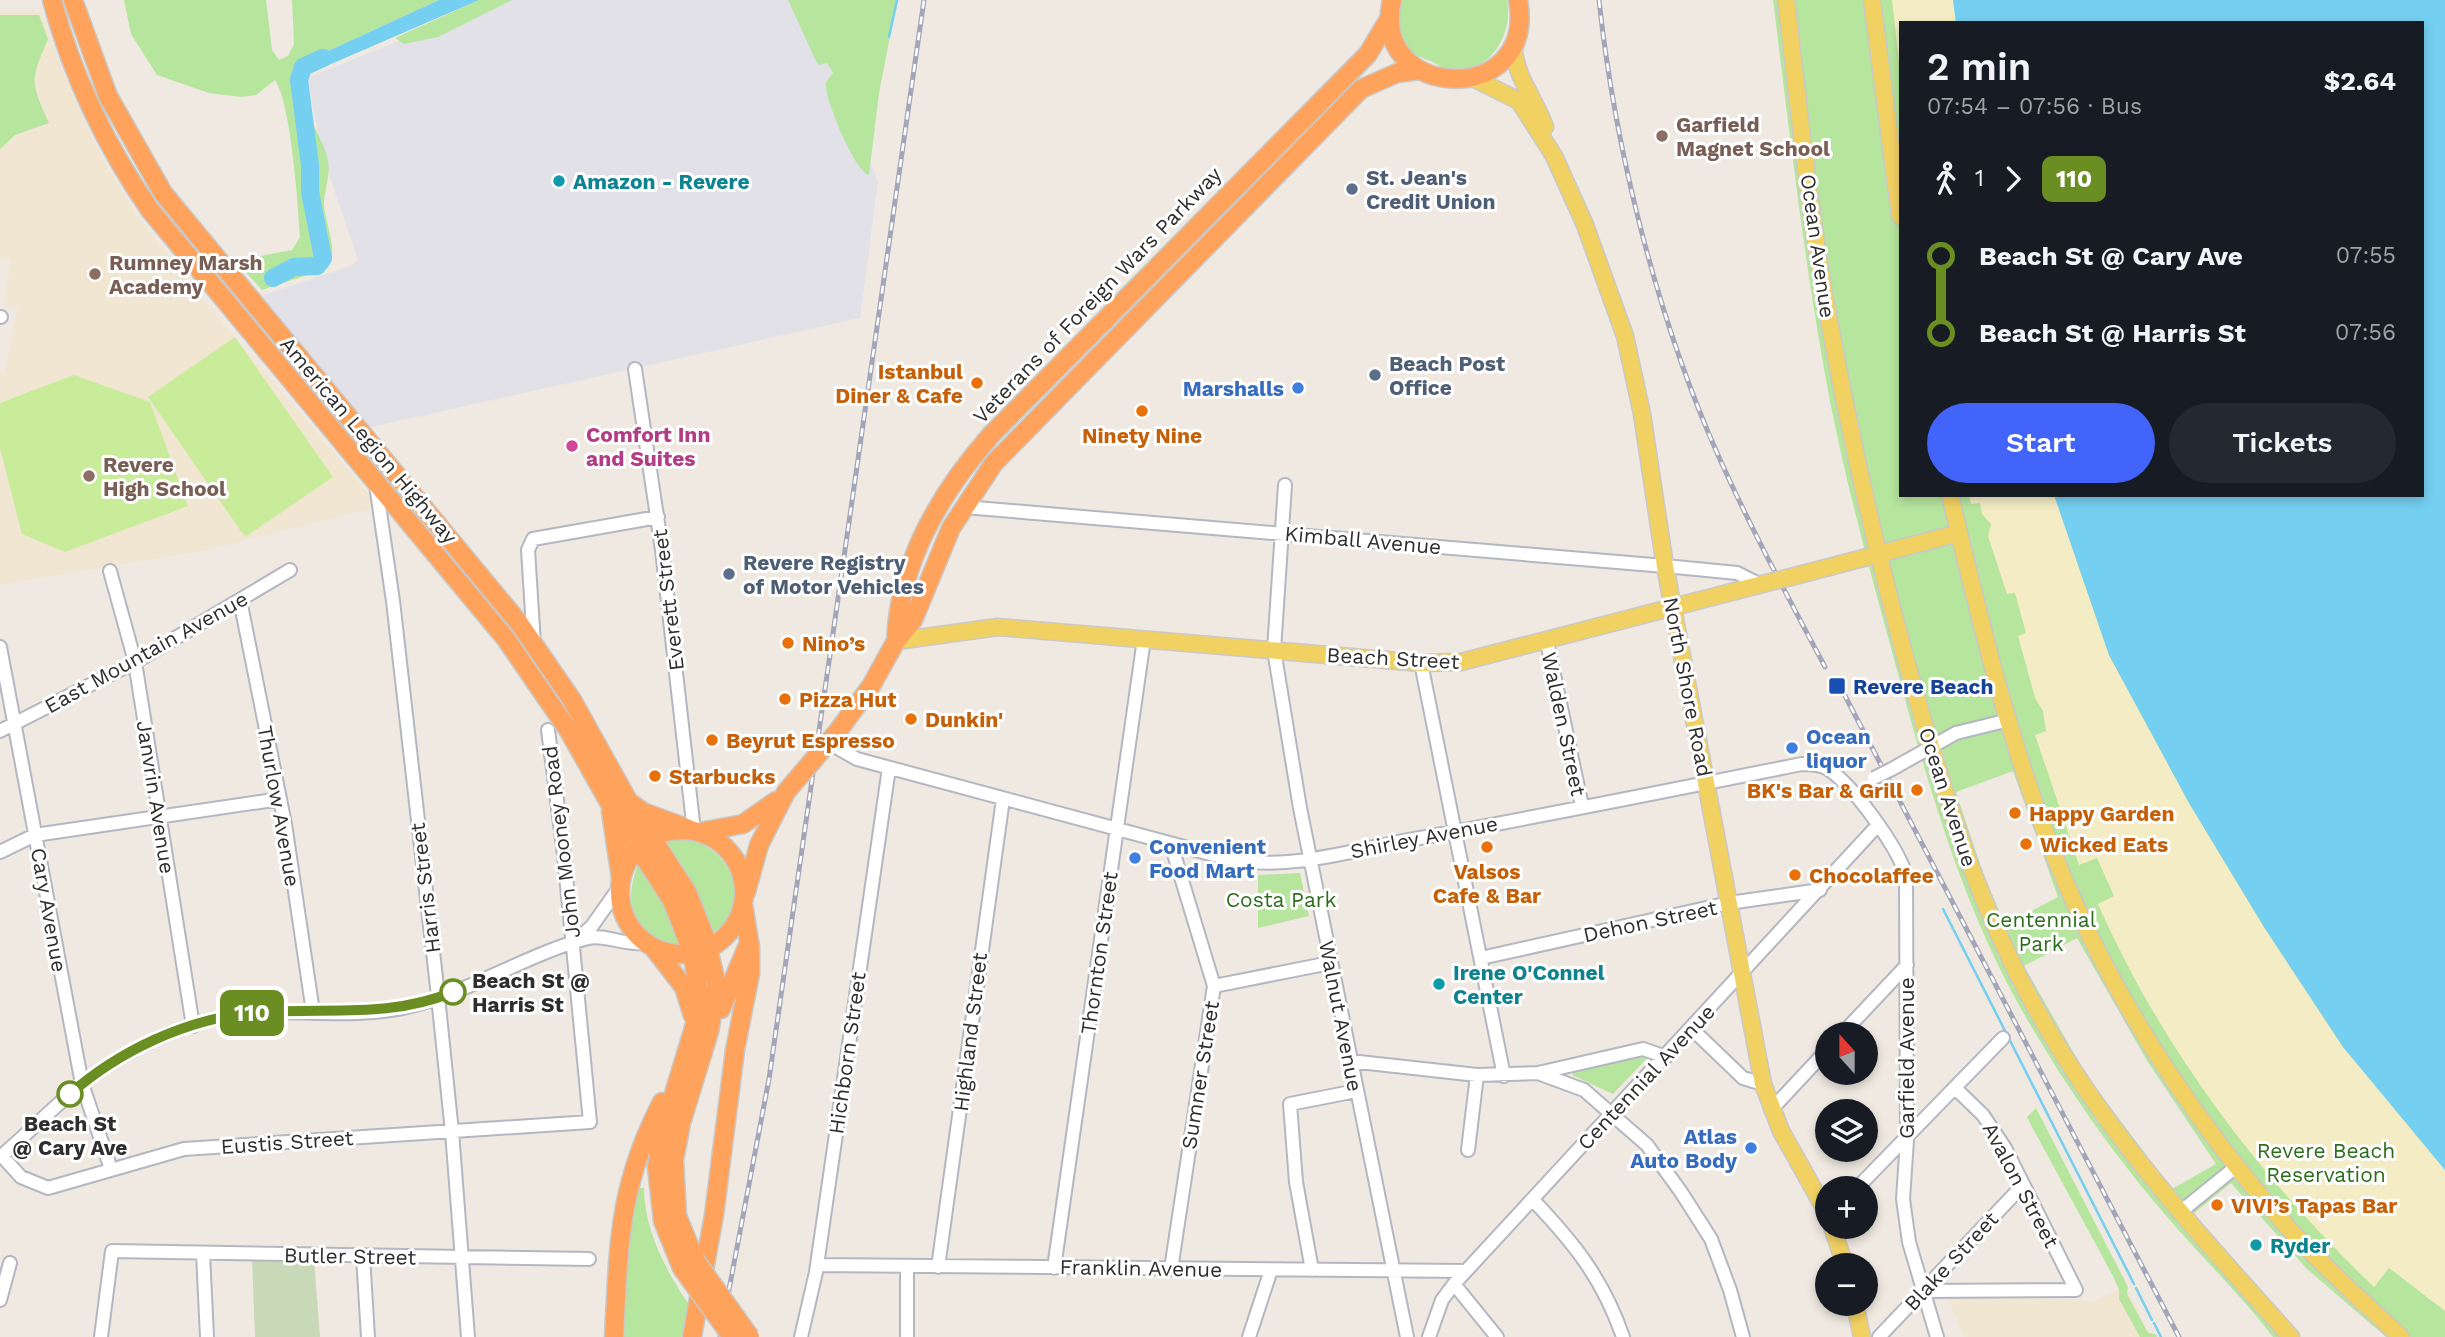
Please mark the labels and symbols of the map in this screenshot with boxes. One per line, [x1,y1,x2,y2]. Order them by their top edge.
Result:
place label: Garfield Magnet School [1676,112,1830,161]
marker: Garfield Magnet School [1654,128,1670,144]
street label: Veterans of Foreign Wars Parkway [968,161,1227,428]
place label: St. Jean's Credit Union [1366,165,1495,214]
place label: Amazon - Revere [573,169,750,194]
street label: Ocean Avenue [1796,172,1840,320]
marker: Amazon - Revere [551,173,567,189]
marker: St. Jean's Credit Union [1344,181,1360,197]
place label: Rumney Marsh Academy [109,250,263,299]
marker: Rumney Marsh Academy [87,266,103,282]
street label: American Legion Highway [275,332,463,549]
place label: Beach Post Office [1389,351,1505,400]
place label: Istanbul Diner & Cafe [835,359,963,408]
marker: Beach Post Office [1367,367,1383,383]
marker: Istanbul Diner & Cafe [969,375,985,391]
place label: Marshalls [1183,376,1284,401]
marker: Marshalls [1290,380,1306,396]
marker: Ninety Nine [1134,403,1150,419]
place label: Comfort Inn and Suites [586,422,710,471]
place label: Ninety Nine [1082,423,1202,448]
marker: Comfort Inn and Suites [564,438,580,454]
place label: Revere High School [103,452,226,501]
marker: Revere High School [81,468,97,484]
street label: Kimball Avenue [1284,521,1442,559]
street label: Everett Street [647,528,689,672]
place label: Revere Registry of Motor Vehicles [743,550,924,599]
marker: Revere Registry of Motor Vehicles [721,566,737,582]
street label: East Mountain Avenue [40,586,252,718]
street label: North Shore Road [1658,595,1718,779]
place label: Nino’s [802,631,865,656]
marker: Nino’s [780,635,796,651]
street label: Beach Street [1326,642,1460,674]
street label: Walden Street [1537,650,1591,798]
place label: Revere Beach [1853,674,1994,699]
marker: Revere Beach [1827,676,1847,696]
place label: Pizza Hut [799,687,896,712]
marker: Pizza Hut [777,691,793,707]
place label: Dunkin' [925,707,1003,732]
marker: Dunkin' [903,711,919,727]
street label: Janvrin Avenue [132,719,180,875]
street label: Thurlow Avenue [253,723,305,889]
place label: Ocean liquor [1806,724,1871,773]
street label: Ocean Avenue [1914,724,1982,870]
place label: Beyrut Espresso [726,728,895,753]
marker: Beyrut Espresso [704,732,720,748]
marker: Ocean liquor [1784,740,1800,756]
street label: John Mooney Road [537,744,585,940]
place label: Starbucks [669,764,775,789]
marker: Starbucks [647,768,663,784]
place label: BK's Bar & Grill [1747,778,1903,803]
marker: BK's Bar & Grill [1909,782,1925,798]
place label: Happy Garden [2029,801,2174,826]
marker: Happy Garden [2007,805,2023,821]
street label: Shirley Avenue [1348,810,1500,864]
street label: Harris Street [405,821,445,955]
place label: Wicked Eats [2040,832,2168,857]
place label: Convenient Food Mart [1149,834,1266,883]
marker: Wicked Eats [2018,836,2034,852]
marker: Valsos Cafe & Bar [1479,839,1495,855]
street label: Cary Avenue [26,846,72,974]
marker: Convenient Food Mart [1127,850,1143,866]
place label: Valsos Cafe & Bar [1433,859,1541,908]
place label: Chocolaffee [1809,863,1934,888]
marker: Chocolaffee [1787,867,1803,883]
street label: Thornton Street [1075,870,1123,1036]
park label: Costa Park [1226,887,1336,912]
street label: Dehon Street [1581,895,1719,947]
park label: Centennial Park [1986,907,2097,956]
street label: Walnut Avenue [1314,939,1368,1093]
street label: Highland Street [948,951,992,1113]
place label: Irene O'Connel Center [1453,960,1605,1009]
place label: Beach St @ Harris St [472,968,590,1017]
street label: Hichborn Street [823,970,871,1136]
marker: Irene O'Connel Center [1431,976,1447,992]
street label: Garfield Avenue [1894,977,1919,1139]
marker: Beach St @ Harris St [440,979,466,1005]
line badge: 110 [212,990,292,1036]
street label: Sumner Street [1176,999,1224,1151]
street label: Centennial Avenue [1572,999,1720,1155]
north arrow [1815,1022,1878,1085]
marker: Beach St @ Cary Ave [57,1081,83,1107]
place label: Beach St @ Cary Ave [13,1111,127,1160]
street label: Avalon Street [1978,1118,2065,1252]
place label: Atlas Auto Body [1630,1124,1737,1173]
street label: Eustis Street [220,1125,354,1159]
park label: Revere Beach Reservation [2257,1138,2395,1187]
marker: Atlas Auto Body [1743,1140,1759,1156]
place label: VIVI’s Tapas Bar [2231,1193,2397,1218]
marker: VIVI’s Tapas Bar [2209,1197,2225,1213]
street label: Blake Street [1899,1206,2003,1316]
place label: Ryder [2270,1233,2330,1258]
marker: Ryder [2248,1237,2264,1253]
street label: Butler Street [284,1242,417,1270]
street label: Franklin Avenue [1059,1254,1223,1282]

